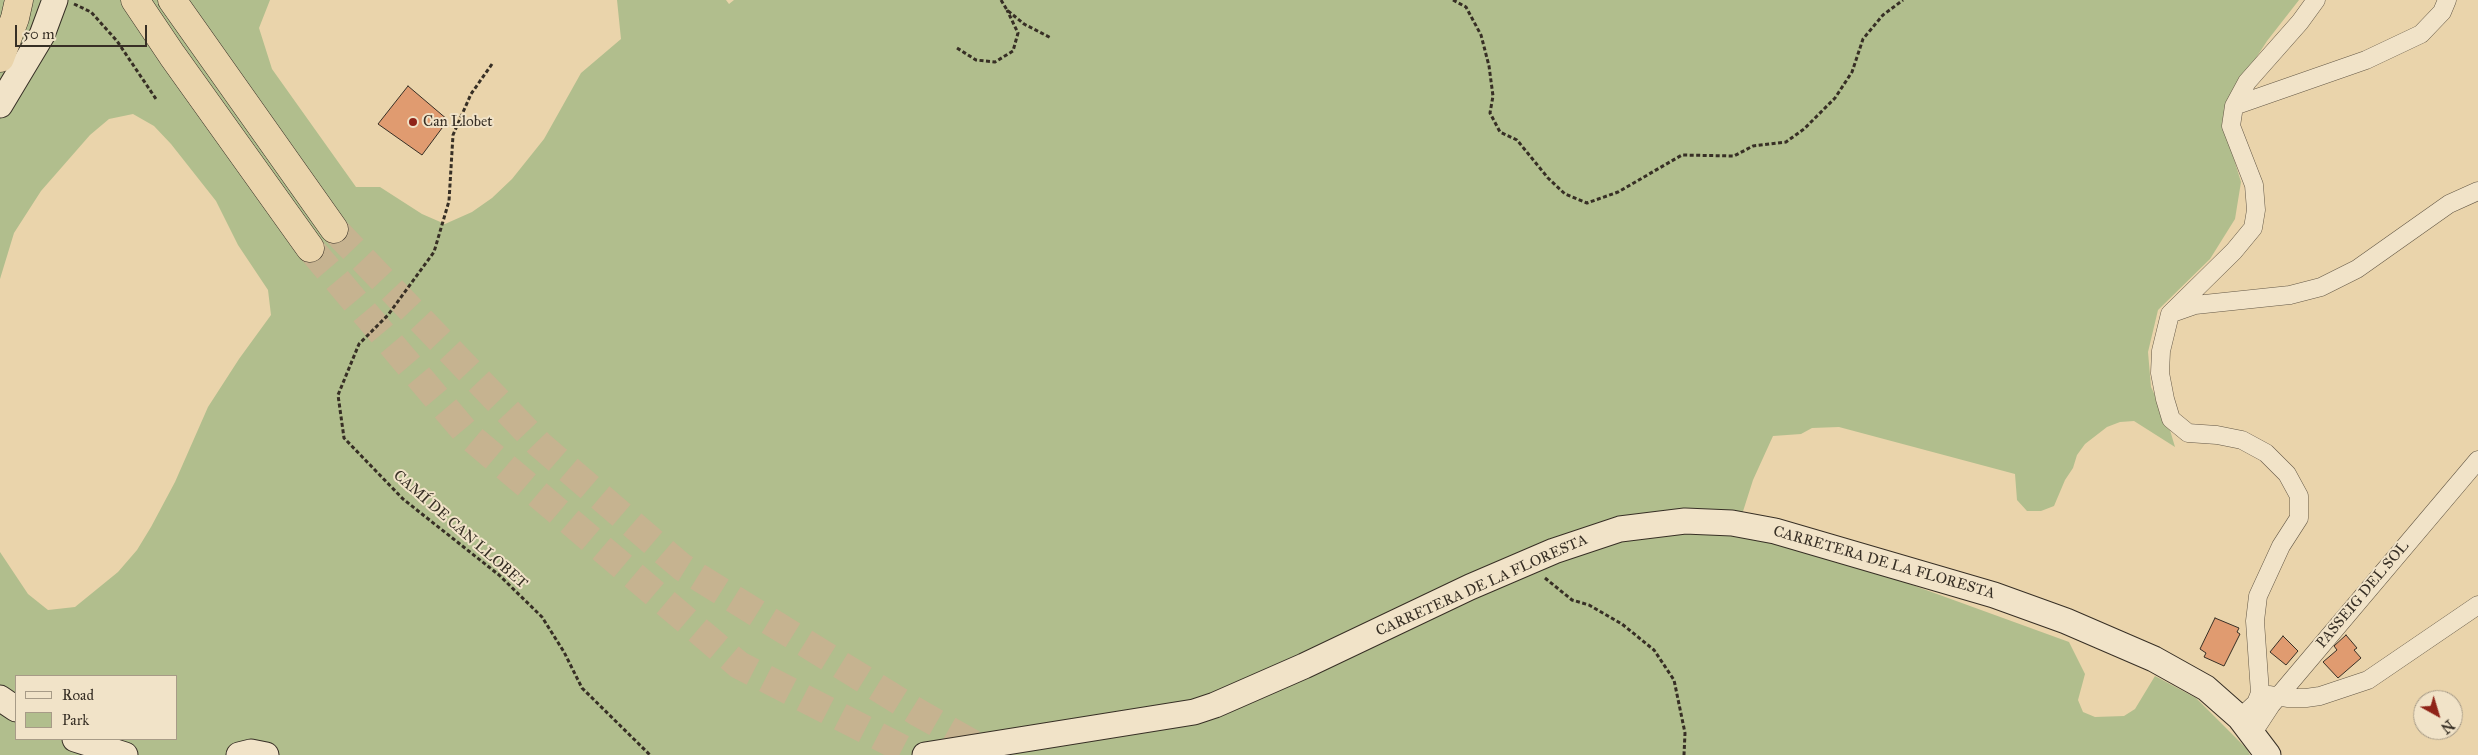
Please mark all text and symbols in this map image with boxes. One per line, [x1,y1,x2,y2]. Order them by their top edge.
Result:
scale bar [18,15,150,47]
text: 50 m [23,25,55,43]
place label: Can Llobet [423,113,493,131]
marker: Can Llobet [407,116,419,128]
street label: CAMÍ DE CAN LLOBET [389,467,531,593]
street label: CARRETERA DE LA FLORESTA [1771,523,1997,603]
street label: CARRETERA DE LA FLORESTA [1373,531,1591,641]
street label: PASSEIG DEL SOL [2313,538,2413,652]
legend [15,675,178,740]
text: Road [62,686,94,704]
north arrow [2413,690,2463,740]
text: Park [62,711,89,729]
text: N [2437,716,2457,737]

